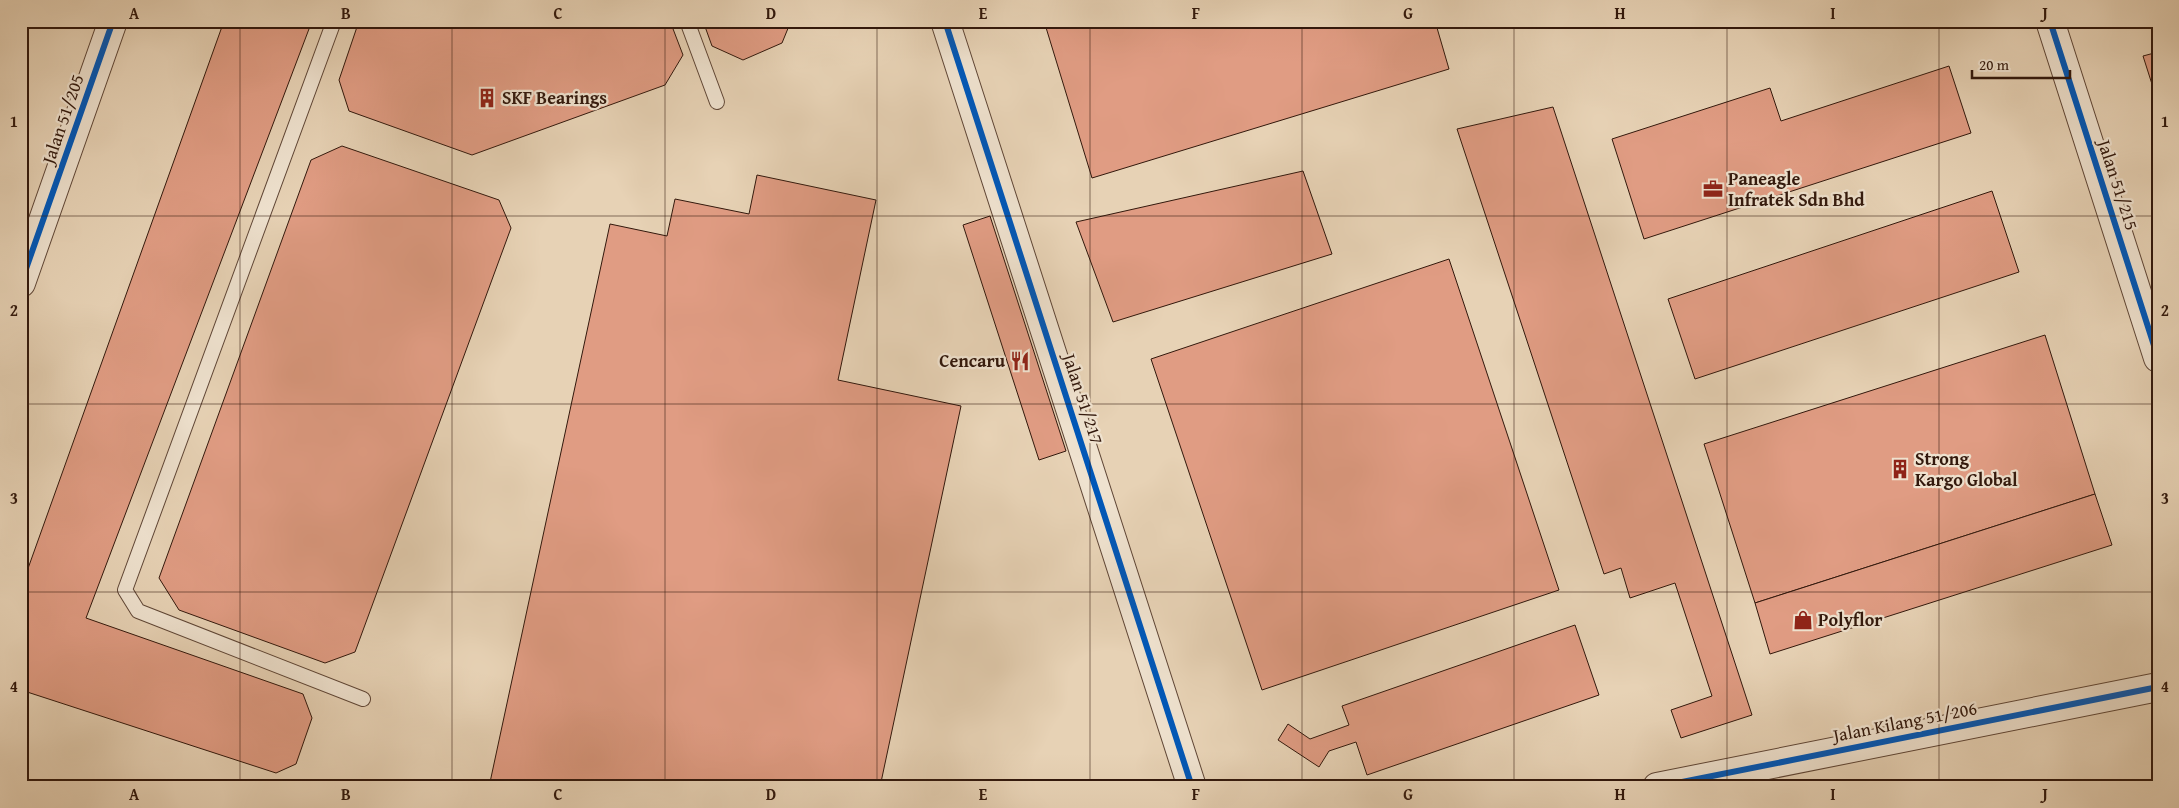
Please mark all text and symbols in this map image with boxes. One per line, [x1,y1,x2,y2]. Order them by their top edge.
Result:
text: A [129,1,140,25]
text: B [341,1,351,25]
text: C [553,1,563,25]
text: D [766,1,776,25]
text: E [979,1,988,25]
text: F [1192,1,1200,25]
text: G [1403,1,1413,25]
text: H [1614,1,1626,25]
text: I [1830,1,1836,25]
text: J [2039,1,2048,25]
scale bar [1972,48,2069,80]
text: 20 m [1979,54,2010,75]
street label: Jalan 51/205 [34,70,91,169]
place label: SKF Bearings [502,84,607,111]
building icon: SKF Bearings [476,87,498,109]
text: 1 [10,109,18,133]
text: 1 [2161,109,2169,133]
street label: Jalan 51/215 [2091,134,2146,234]
place label: Paneagle Infratek Sdn Bhd [1728,165,1865,213]
office icon: Paneagle Infratek Sdn Bhd [1702,178,1724,200]
text: 2 [10,298,18,322]
text: 2 [2161,298,2169,322]
place label: Cencaru [939,347,1006,374]
street label: Jalan 51/217 [1056,348,1111,448]
restaurant icon: Cencaru [1009,350,1031,372]
place label: Strong Kargo Global [1915,445,2018,493]
building icon: Strong Kargo Global [1889,458,1911,480]
text: 3 [10,486,18,510]
text: 3 [2161,486,2169,510]
place label: Polyflor [1818,606,1883,633]
shop icon: Polyflor [1792,609,1814,631]
text: 4 [10,674,18,698]
text: 4 [2161,674,2169,698]
street label: Jalan Kilang 51/206 [1829,694,1979,749]
text: A [129,782,140,806]
text: B [341,782,351,806]
text: C [553,782,563,806]
text: D [766,782,776,806]
text: E [979,782,988,806]
text: F [1192,782,1200,806]
text: G [1403,782,1413,806]
text: H [1614,782,1626,806]
text: I [1830,782,1836,806]
text: J [2039,782,2048,806]

